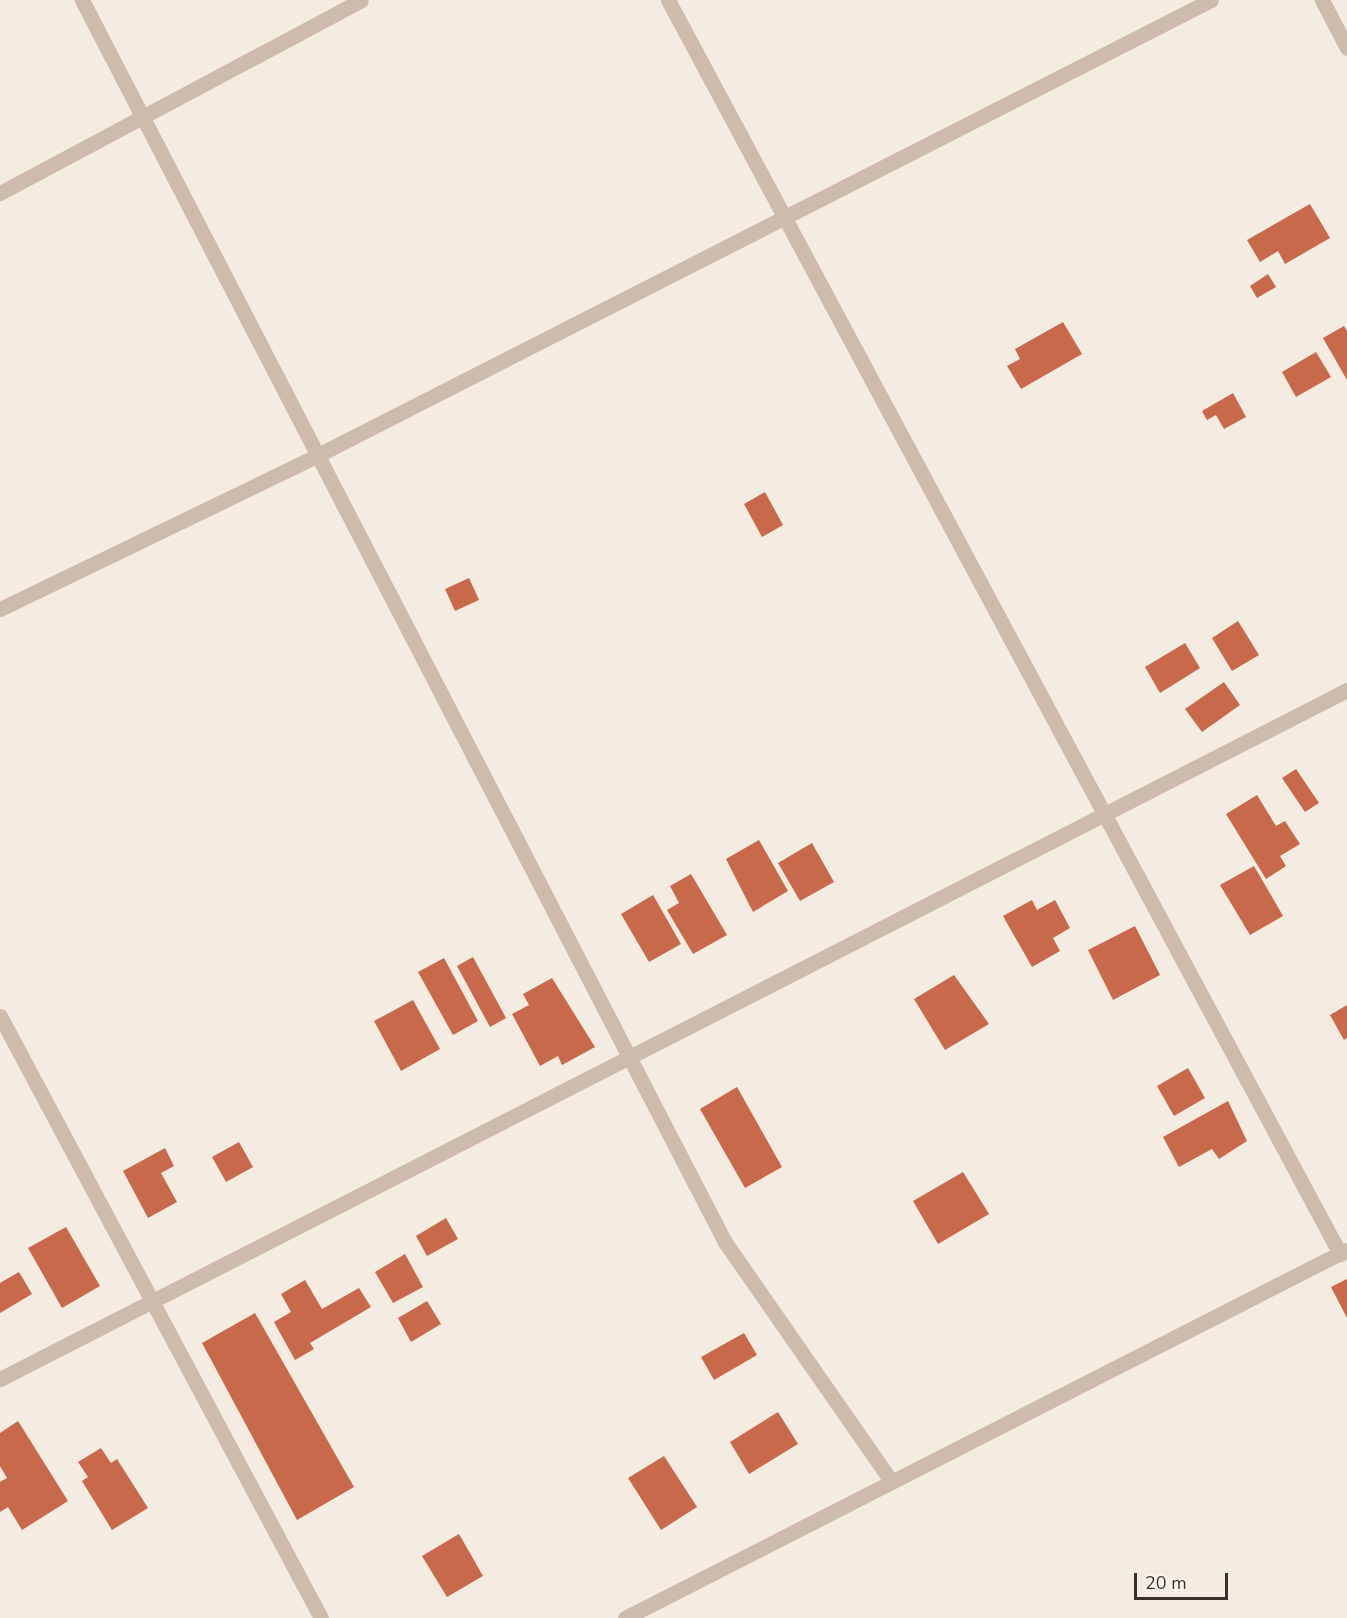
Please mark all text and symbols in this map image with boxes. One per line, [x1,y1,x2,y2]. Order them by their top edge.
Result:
scale bar [1137,1561,1232,1599]
text: 20 m [1145,1571,1187,1595]

